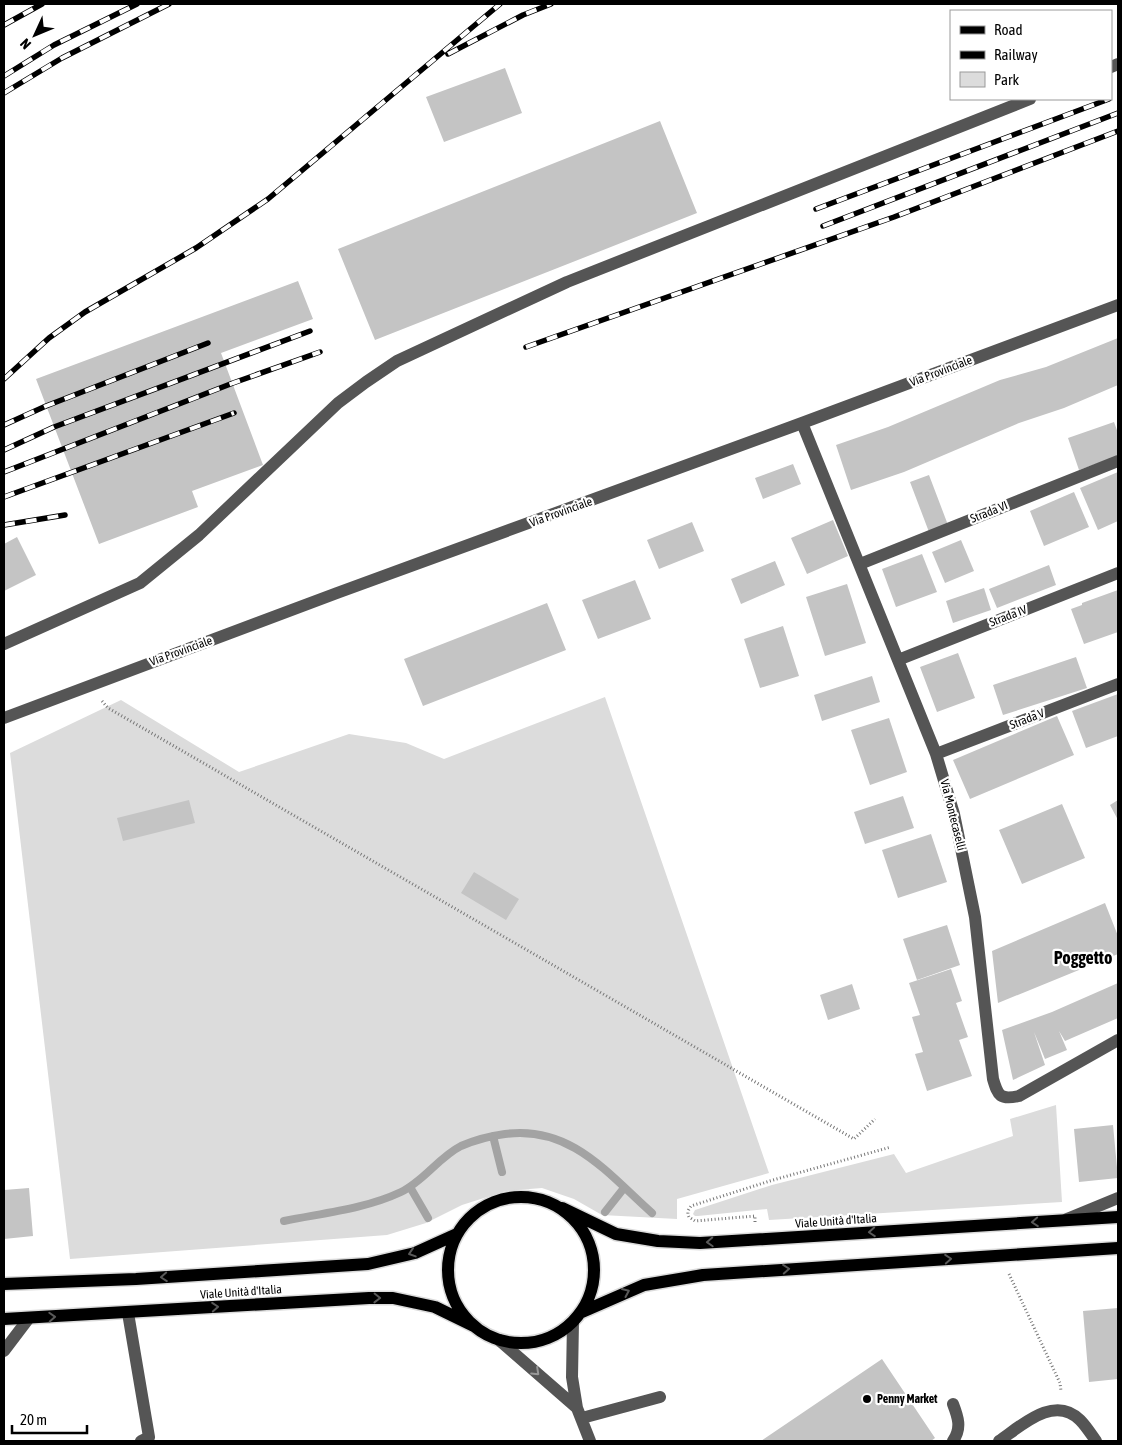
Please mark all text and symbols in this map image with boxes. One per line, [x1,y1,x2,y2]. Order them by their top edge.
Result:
north arrow [10,10,60,60]
legend [950,10,1112,100]
text: Road [994,21,1023,38]
text: N [17,36,34,53]
text: Railway [994,46,1038,63]
text: Park [994,71,1019,88]
street label: Via Provinciale [908,353,974,389]
street label: Via Provinciale [528,494,594,530]
street label: Strada VI [968,498,1010,526]
street label: Strada IV [987,602,1029,630]
street label: Via Provinciale [148,633,214,669]
street label: Strada V [1008,706,1047,732]
street label: Via Montecaselli [937,778,969,852]
district label: Poggetto [1054,947,1112,968]
street label: Viale Unità d'Italia [795,1211,877,1231]
one-way arrow [1030,1217,1038,1228]
one-way arrow [868,1227,876,1238]
one-way arrow [706,1237,714,1248]
one-way arrow [408,1248,417,1258]
one-way arrow [945,1254,953,1265]
one-way arrow [782,1264,790,1275]
one-way arrow [160,1271,168,1282]
street label: Viale Unità d'Italia [200,1282,282,1302]
one-way arrow [621,1288,630,1299]
one-way arrow [374,1293,381,1303]
one-way arrow [211,1302,219,1313]
one-way arrow [49,1311,57,1322]
one-way arrow [530,1366,539,1375]
place label: Penny Market [877,1392,938,1406]
marker: Penny Market [861,1393,873,1405]
scale bar [12,1402,88,1434]
text: 20 m [20,1411,47,1428]

